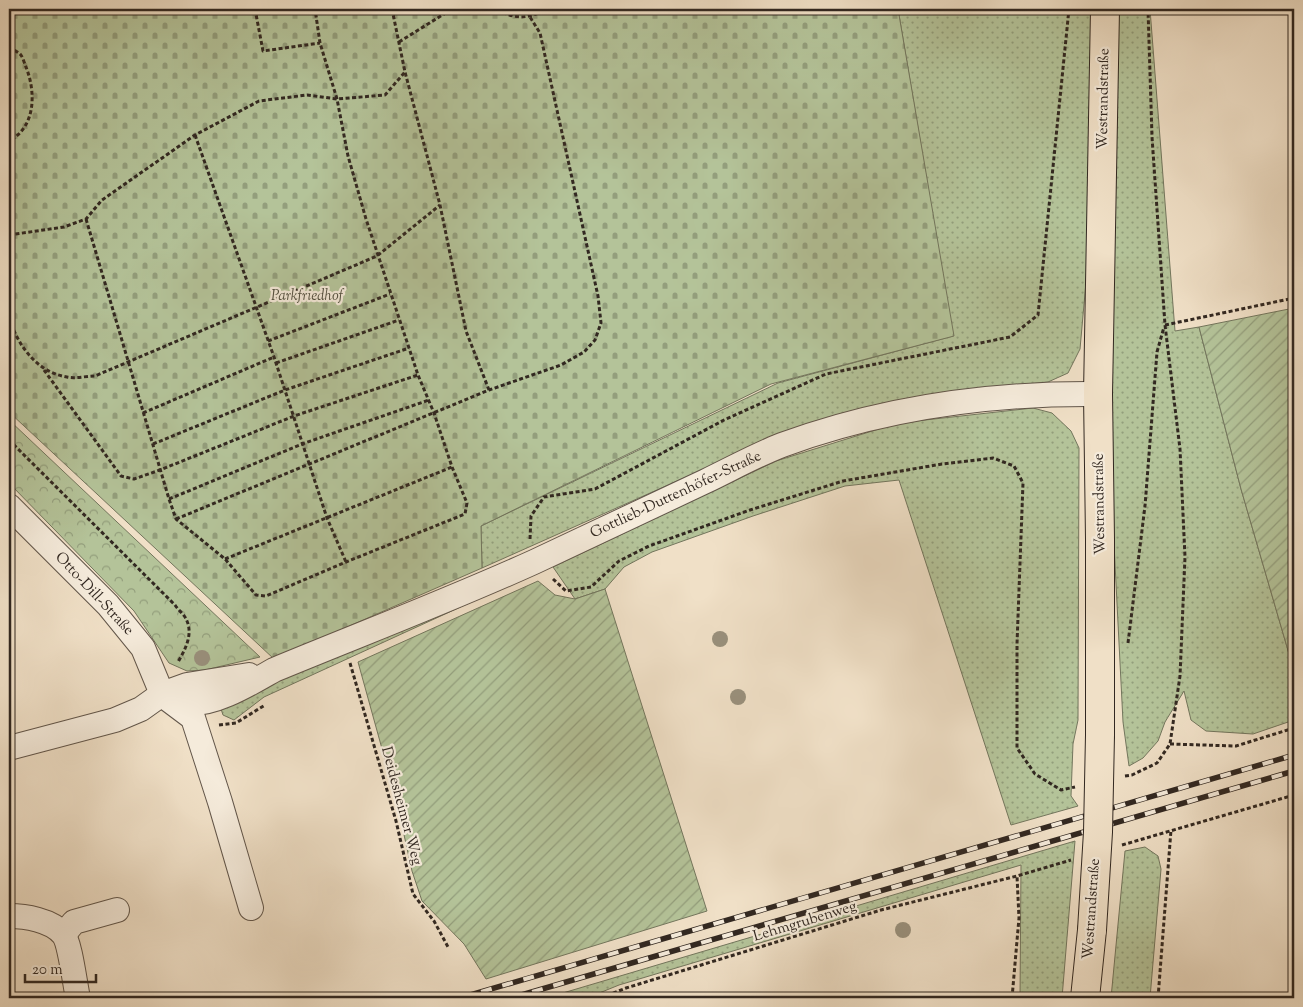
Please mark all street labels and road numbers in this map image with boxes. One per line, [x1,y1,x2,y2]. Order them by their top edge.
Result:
street label: Westrandstraße [1093,48,1115,150]
street label: Gottlieb-Duttenhöfer-Straße [587,446,765,544]
street label: Westrandstraße [1089,453,1111,555]
street label: Otto-Dill-Straße [50,548,138,640]
street label: Deidesheimer Weg [375,744,427,868]
street label: Westrandstraße [1078,858,1106,960]
street label: Lehmgrubenweg [751,896,859,948]

